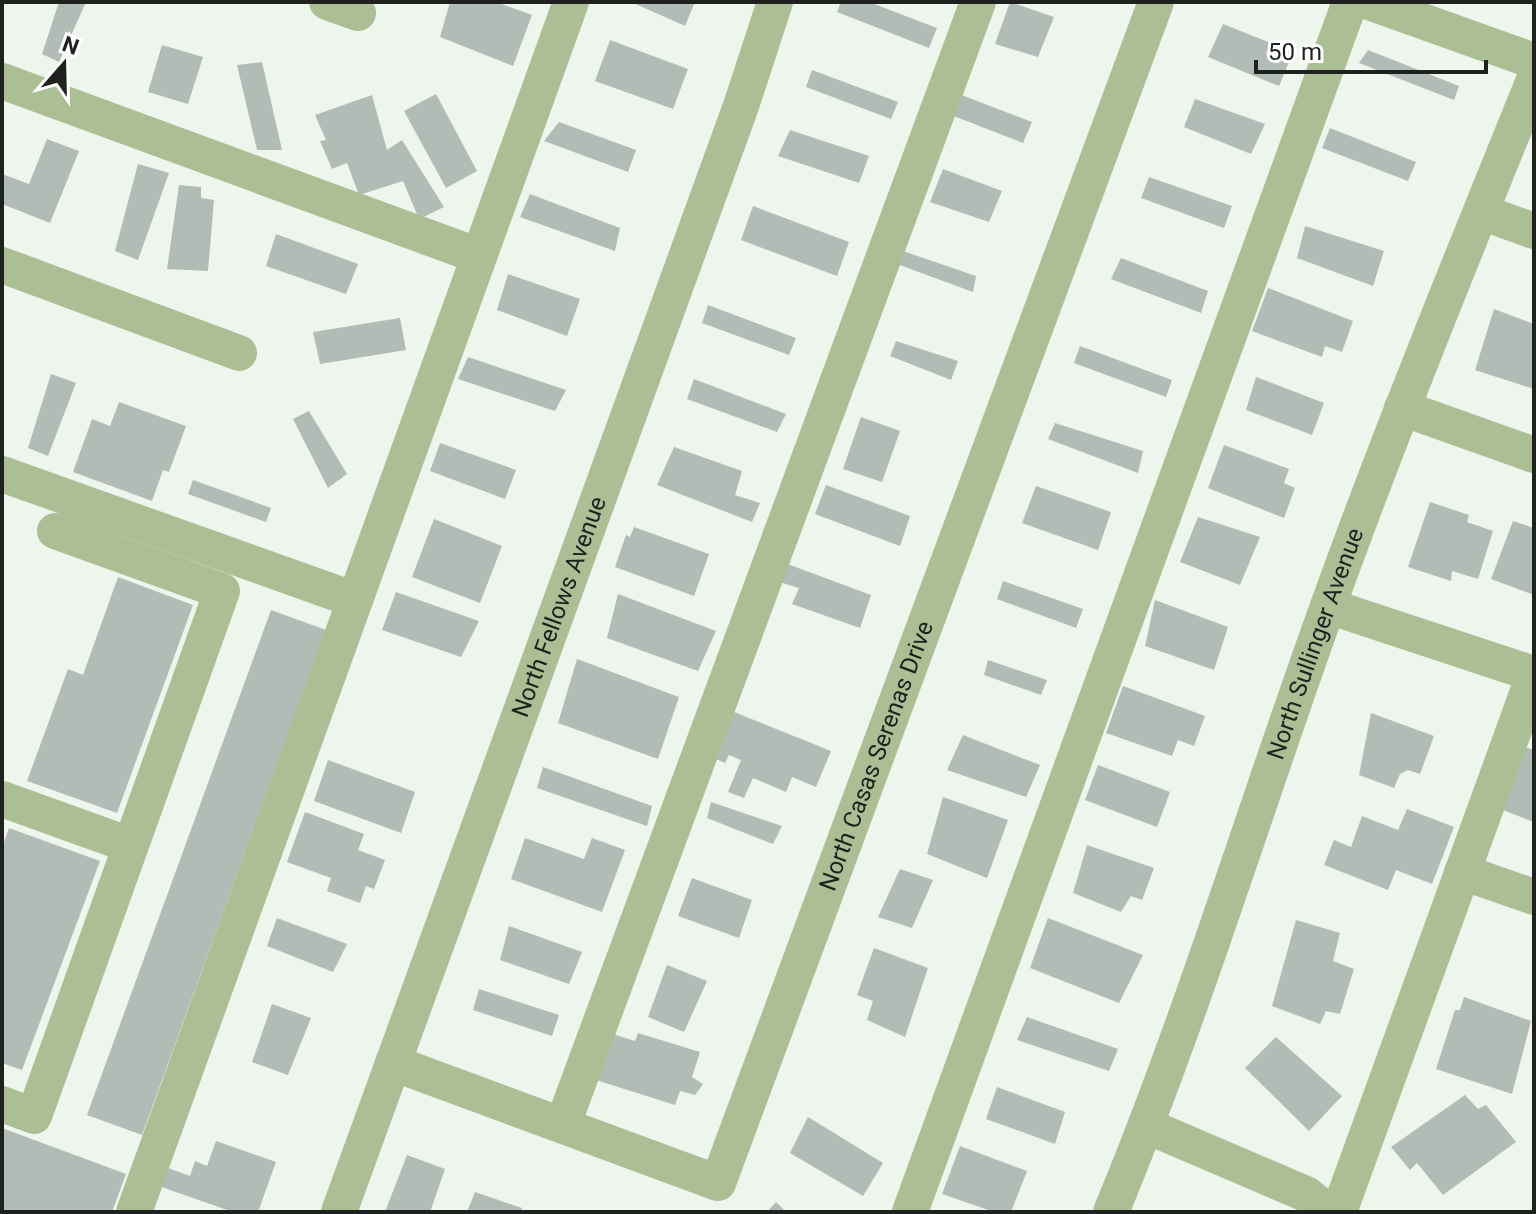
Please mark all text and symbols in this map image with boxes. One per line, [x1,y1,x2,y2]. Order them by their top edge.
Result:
north arrow [24,24,104,104]
scale bar [1256,24,1486,74]
text: N [59,31,82,60]
text: 50 m [1268,38,1322,66]
street label: North Fellows Avenue [506,493,612,721]
street label: North Sullinger Avenue [1261,524,1369,763]
street label: North Casas Serenas Drive [814,617,939,894]

